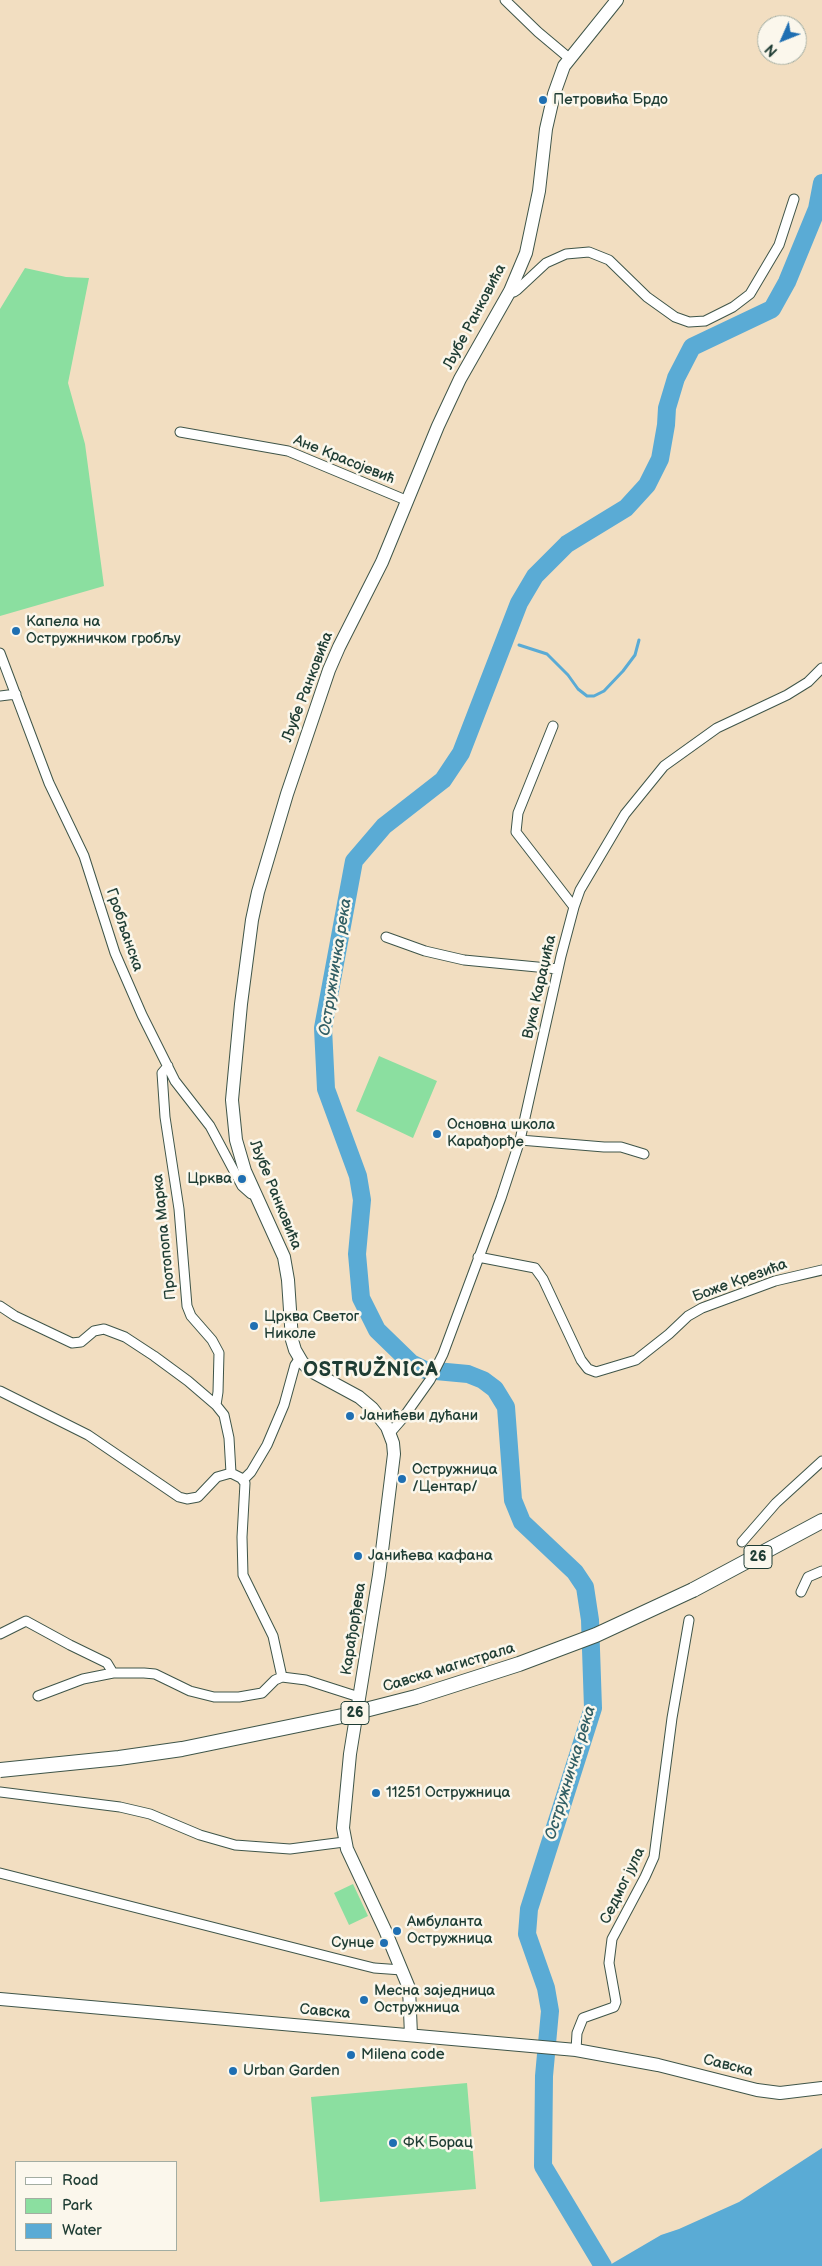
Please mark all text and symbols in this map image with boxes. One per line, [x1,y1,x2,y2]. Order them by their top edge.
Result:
north arrow [757,15,807,65]
text: N [762,40,781,60]
place label: Петровића Брдо [553,91,668,109]
marker: Петровића Брдо [537,94,549,106]
street label: Љубе Ранковића [440,261,510,373]
street label: Ане Красојевић [291,431,397,489]
place label: Капела на Остружничком гробљу [26,613,181,648]
marker: Капела на Остружничком гробљу [10,625,22,637]
street label: Љубе Ранковића [279,629,337,745]
street label: Гробљанска [101,886,147,974]
water label: Остружничка река [316,897,356,1037]
street label: Вука Караџића [519,933,561,1041]
place label: Основна школа Карађорђе [447,1116,555,1151]
marker: Основна школа Карађорђе [431,1128,443,1140]
street label: Љубе Ранковића [245,1138,305,1252]
place label: Црква [187,1170,232,1188]
street label: Протопопа Марка [149,1173,181,1301]
marker: Црква [236,1173,248,1185]
street label: Боже Крезића [690,1256,790,1306]
place label: Црква Светог Николе [264,1308,359,1343]
marker: Црква Светог Николе [248,1320,260,1332]
district label: OSTRUŽNICA [302,1359,440,1383]
place label: Јанићеви дућани [360,1407,478,1425]
marker: Јанићеви дућани [344,1410,356,1422]
place label: Остружница /Центар/ [412,1461,497,1496]
marker: Остружница /Центар/ [396,1473,408,1485]
road number: 26 [744,1545,772,1568]
place label: Јанићева кафана [368,1547,493,1565]
marker: Јанићева кафана [352,1550,364,1562]
street label: Карађорђева [338,1581,370,1677]
street label: Савска магистрала [381,1639,517,1697]
road number: 26 [341,1702,369,1725]
water label: Остружничка река [542,1704,600,1842]
place label: 11251 Остружница [386,1784,510,1802]
marker: 11251 Остружница [370,1787,382,1799]
street label: Седмог јула [597,1845,649,1927]
place label: Амбуланта Остружница [407,1913,492,1948]
marker: Амбуланта Остружница [391,1925,403,1937]
place label: Сунце [331,1934,374,1952]
marker: Сунце [378,1937,390,1949]
place label: Месна заједница Остружница [374,1982,495,2017]
marker: Месна заједница Остружница [358,1994,370,2006]
street label: Савска [299,2001,351,2023]
place label: Milena code [361,2046,445,2064]
marker: Milena code [345,2049,357,2061]
street label: Савска [701,2051,755,2081]
place label: Urban Garden [243,2062,340,2080]
marker: Urban Garden [227,2065,239,2077]
place label: ФК Борац [403,2134,473,2152]
marker: ФК Борац [387,2137,399,2149]
legend [15,2161,178,2251]
text: Road [62,2171,98,2190]
text: Park [62,2196,92,2215]
text: Water [62,2221,102,2240]

